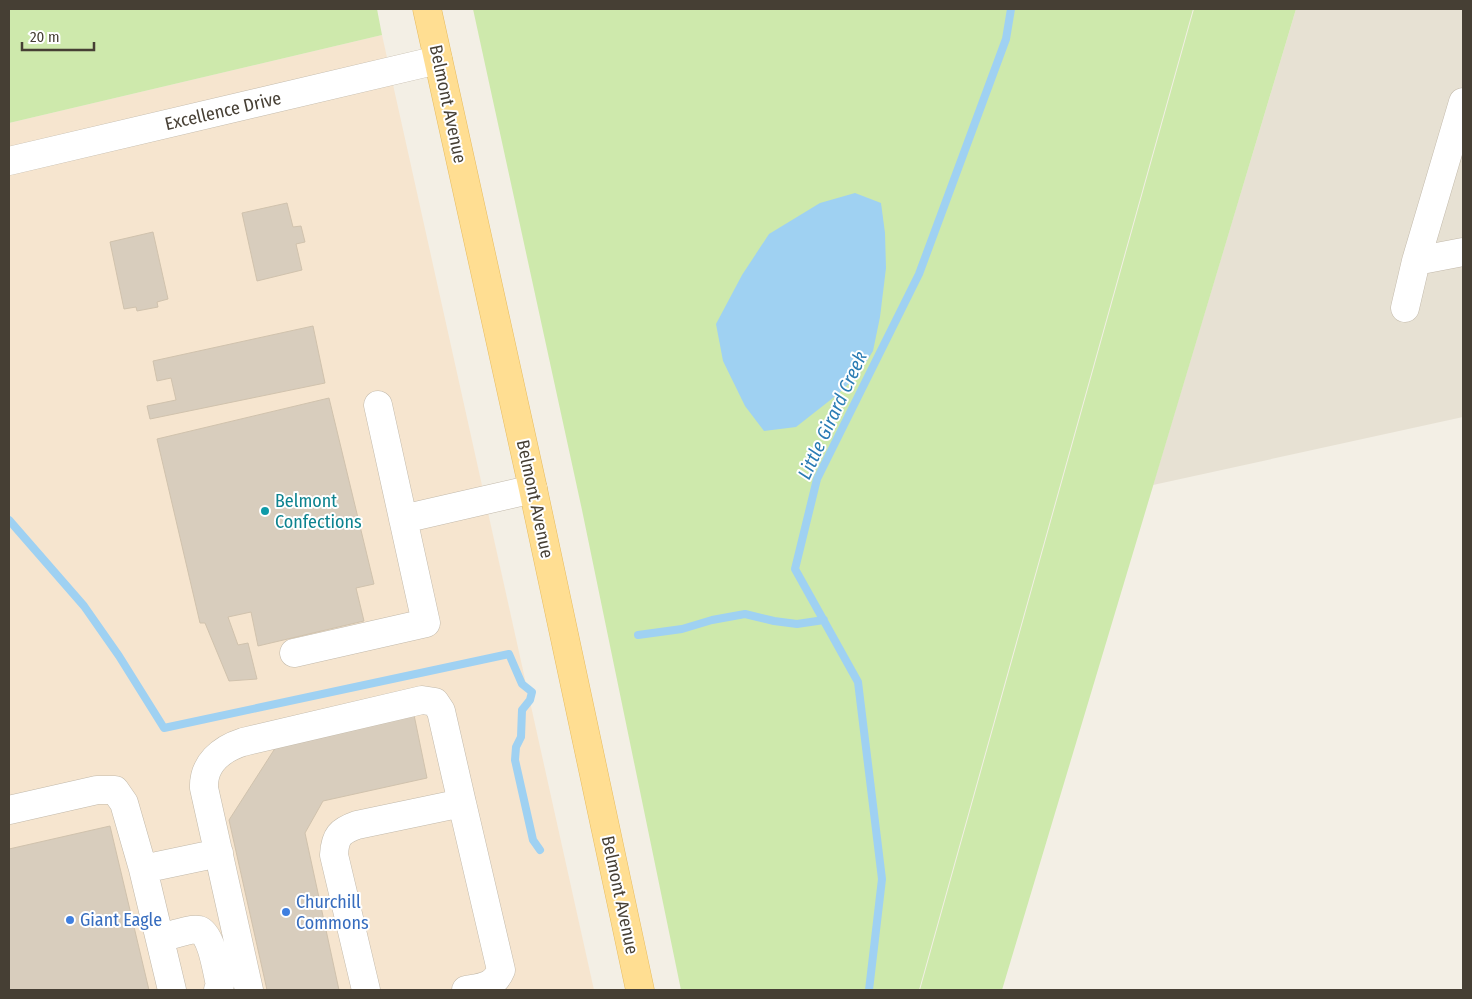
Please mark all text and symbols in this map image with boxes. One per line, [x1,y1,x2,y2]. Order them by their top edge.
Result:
scale bar [22,20,95,52]
text: 20 m [30,28,60,46]
street label: Belmont Avenue [425,43,471,165]
street label: Excellence Drive [163,87,283,135]
water label: Little Girard Creek [793,348,872,483]
street label: Belmont Avenue [512,438,558,560]
place label: Belmont Confections [275,490,362,533]
marker: Belmont Confections [259,505,271,517]
street label: Belmont Avenue [597,834,643,956]
place label: Churchill Commons [296,891,369,934]
marker: Churchill Commons [280,906,292,918]
place label: Giant Eagle [80,909,162,931]
marker: Giant Eagle [64,914,76,926]

